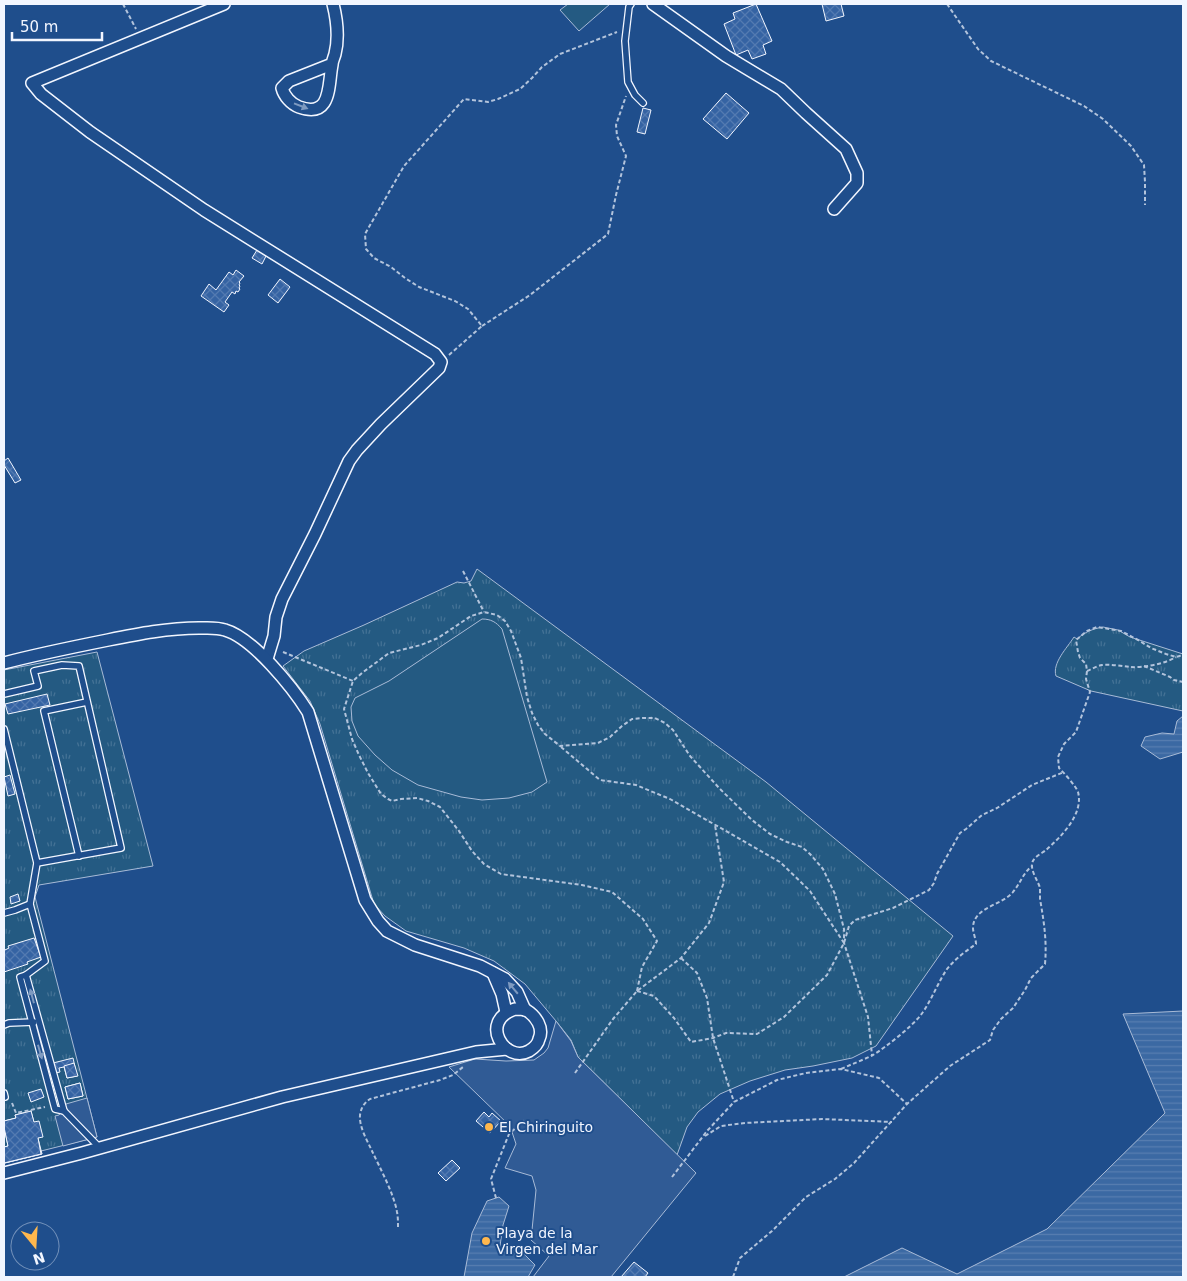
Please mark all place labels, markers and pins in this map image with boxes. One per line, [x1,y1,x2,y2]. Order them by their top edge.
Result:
place label: El Chiringuito [499,1119,593,1135]
marker: El Chiringuito [483,1121,495,1133]
place label: Playa de la Virgen del Mar [496,1225,598,1257]
marker: Playa de la Virgen del Mar [480,1235,492,1247]

